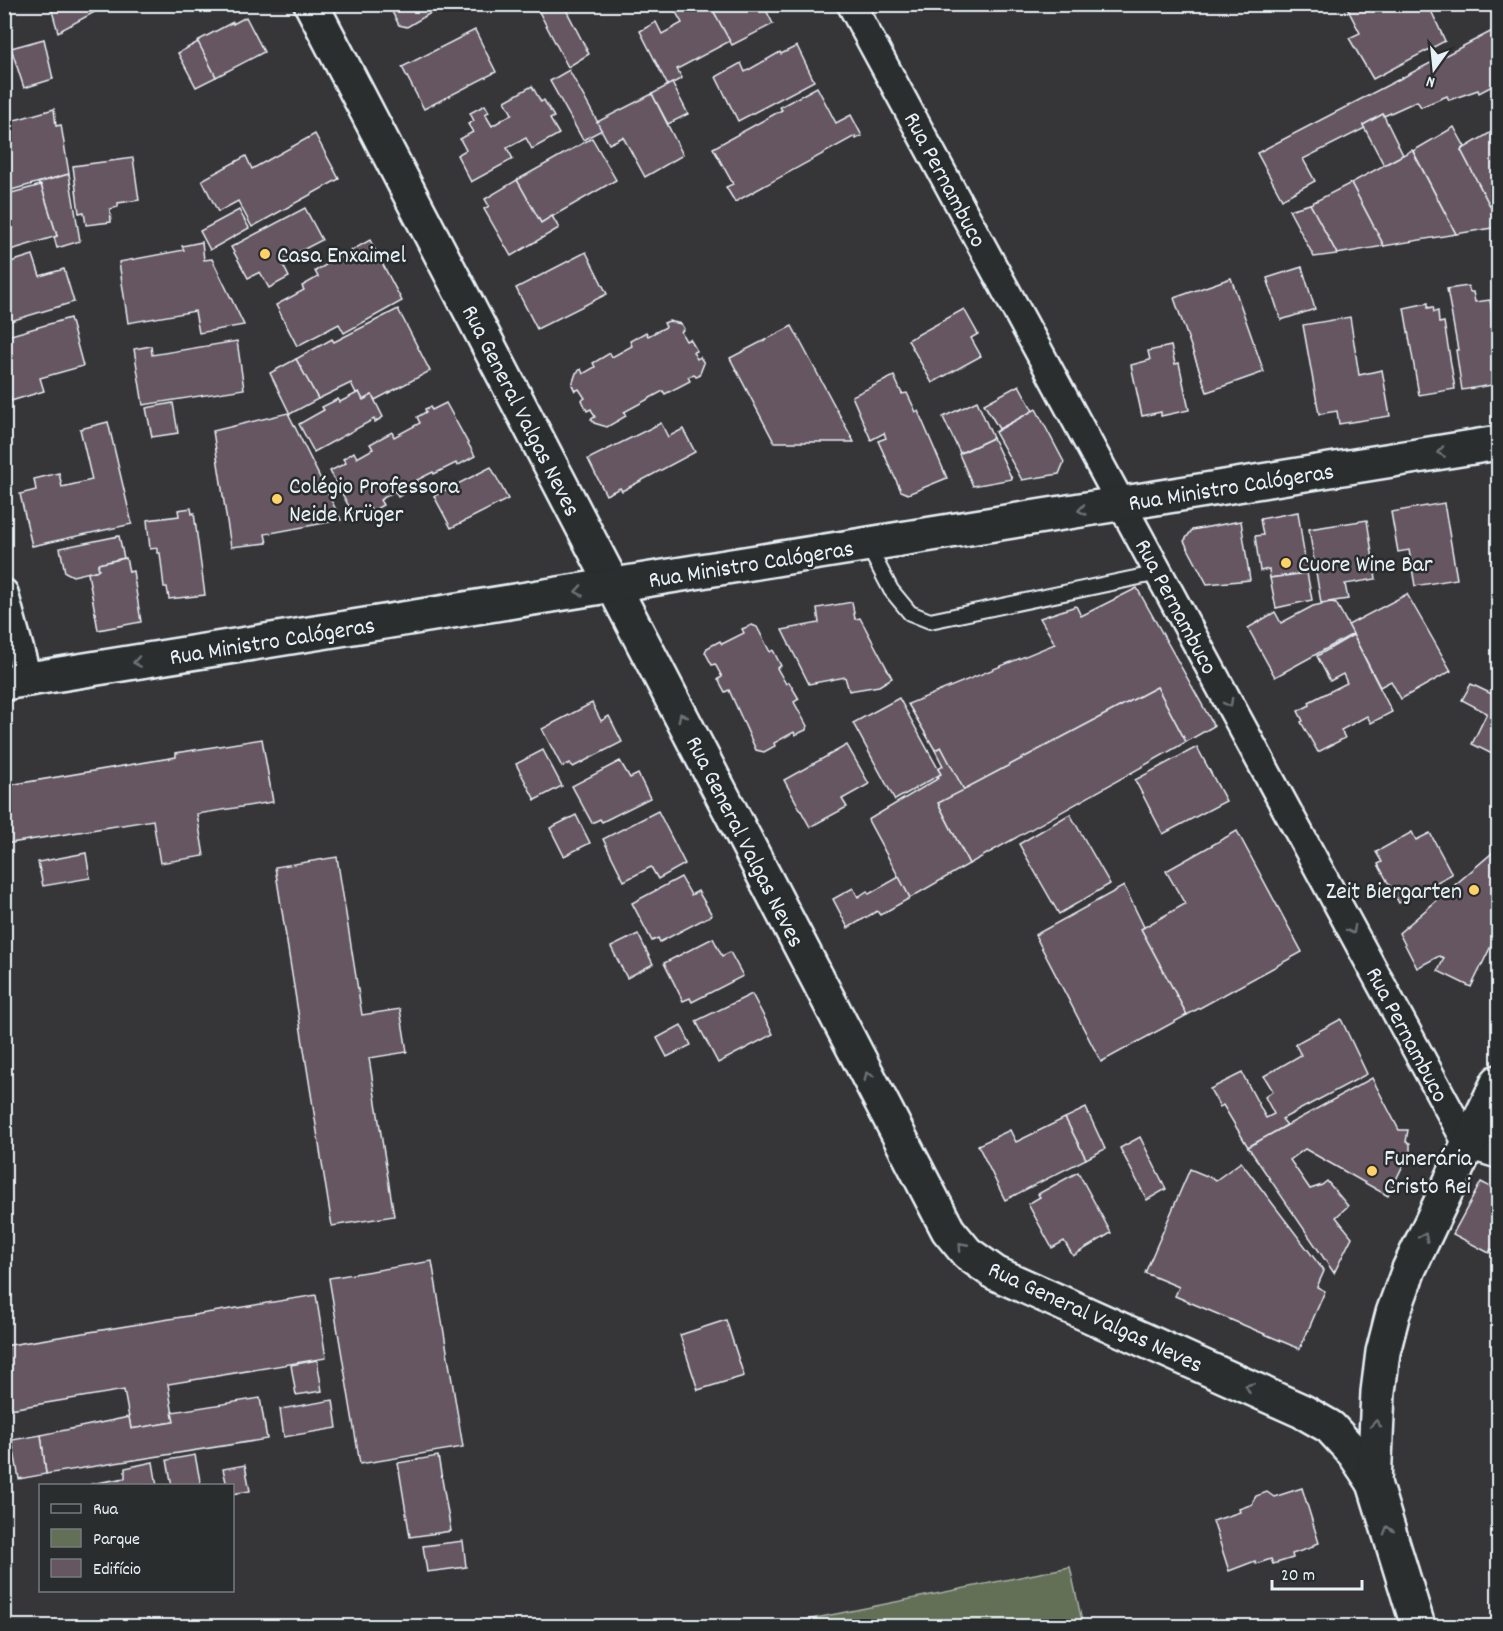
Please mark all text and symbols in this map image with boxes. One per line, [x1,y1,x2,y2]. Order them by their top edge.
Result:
north arrow [1404,39,1464,99]
text: N [1424,69,1438,93]
street label: Rua Pernambuco [893,107,993,254]
place label: Casa Enxaimel [277,240,407,274]
marker: Casa Enxaimel [258,247,272,261]
street label: Rua General Valgas Neves [451,300,587,523]
one-way arrow [1436,446,1445,458]
street label: Rua Ministro Calógeras [1126,456,1337,522]
place label: Colégio Professora Neide Krüger [289,471,460,533]
marker: Colégio Professora Neide Krüger [270,492,284,506]
one-way arrow [1078,503,1087,515]
street label: Rua Ministro Calógeras [646,533,857,599]
street label: Rua Pernambuco [1124,534,1224,681]
place label: Cuore Wine Bar [1298,549,1433,583]
marker: Cuore Wine Bar [1279,556,1293,570]
one-way arrow [574,584,583,596]
street label: Rua Ministro Calógeras [167,610,378,676]
one-way arrow [133,655,143,668]
one-way arrow [1222,697,1233,707]
one-way arrow [678,712,689,723]
street label: Rua General Valgas Neves [675,731,811,954]
place label: Zeit Biergarten [1326,876,1462,910]
marker: Zeit Biergarten [1467,883,1481,897]
one-way arrow [1345,924,1356,934]
street label: Rua Pernambuco [1355,962,1455,1109]
one-way arrow [864,1071,876,1082]
place label: Funerária Cristo Rei [1384,1143,1473,1205]
marker: Funerária Cristo Rei [1365,1164,1379,1178]
one-way arrow [1416,1233,1428,1244]
one-way arrow [958,1242,969,1253]
street label: Rua General Valgas Neves [982,1254,1208,1383]
one-way arrow [1244,1383,1255,1395]
one-way arrow [1369,1420,1382,1429]
legend [39,1484,234,1592]
text: Rua [93,1498,119,1523]
one-way arrow [1383,1525,1395,1536]
text: Parque [93,1528,140,1553]
scale bar [1272,1553,1362,1591]
text: Edifício [93,1558,141,1583]
text: 20 m [1281,1564,1315,1589]

